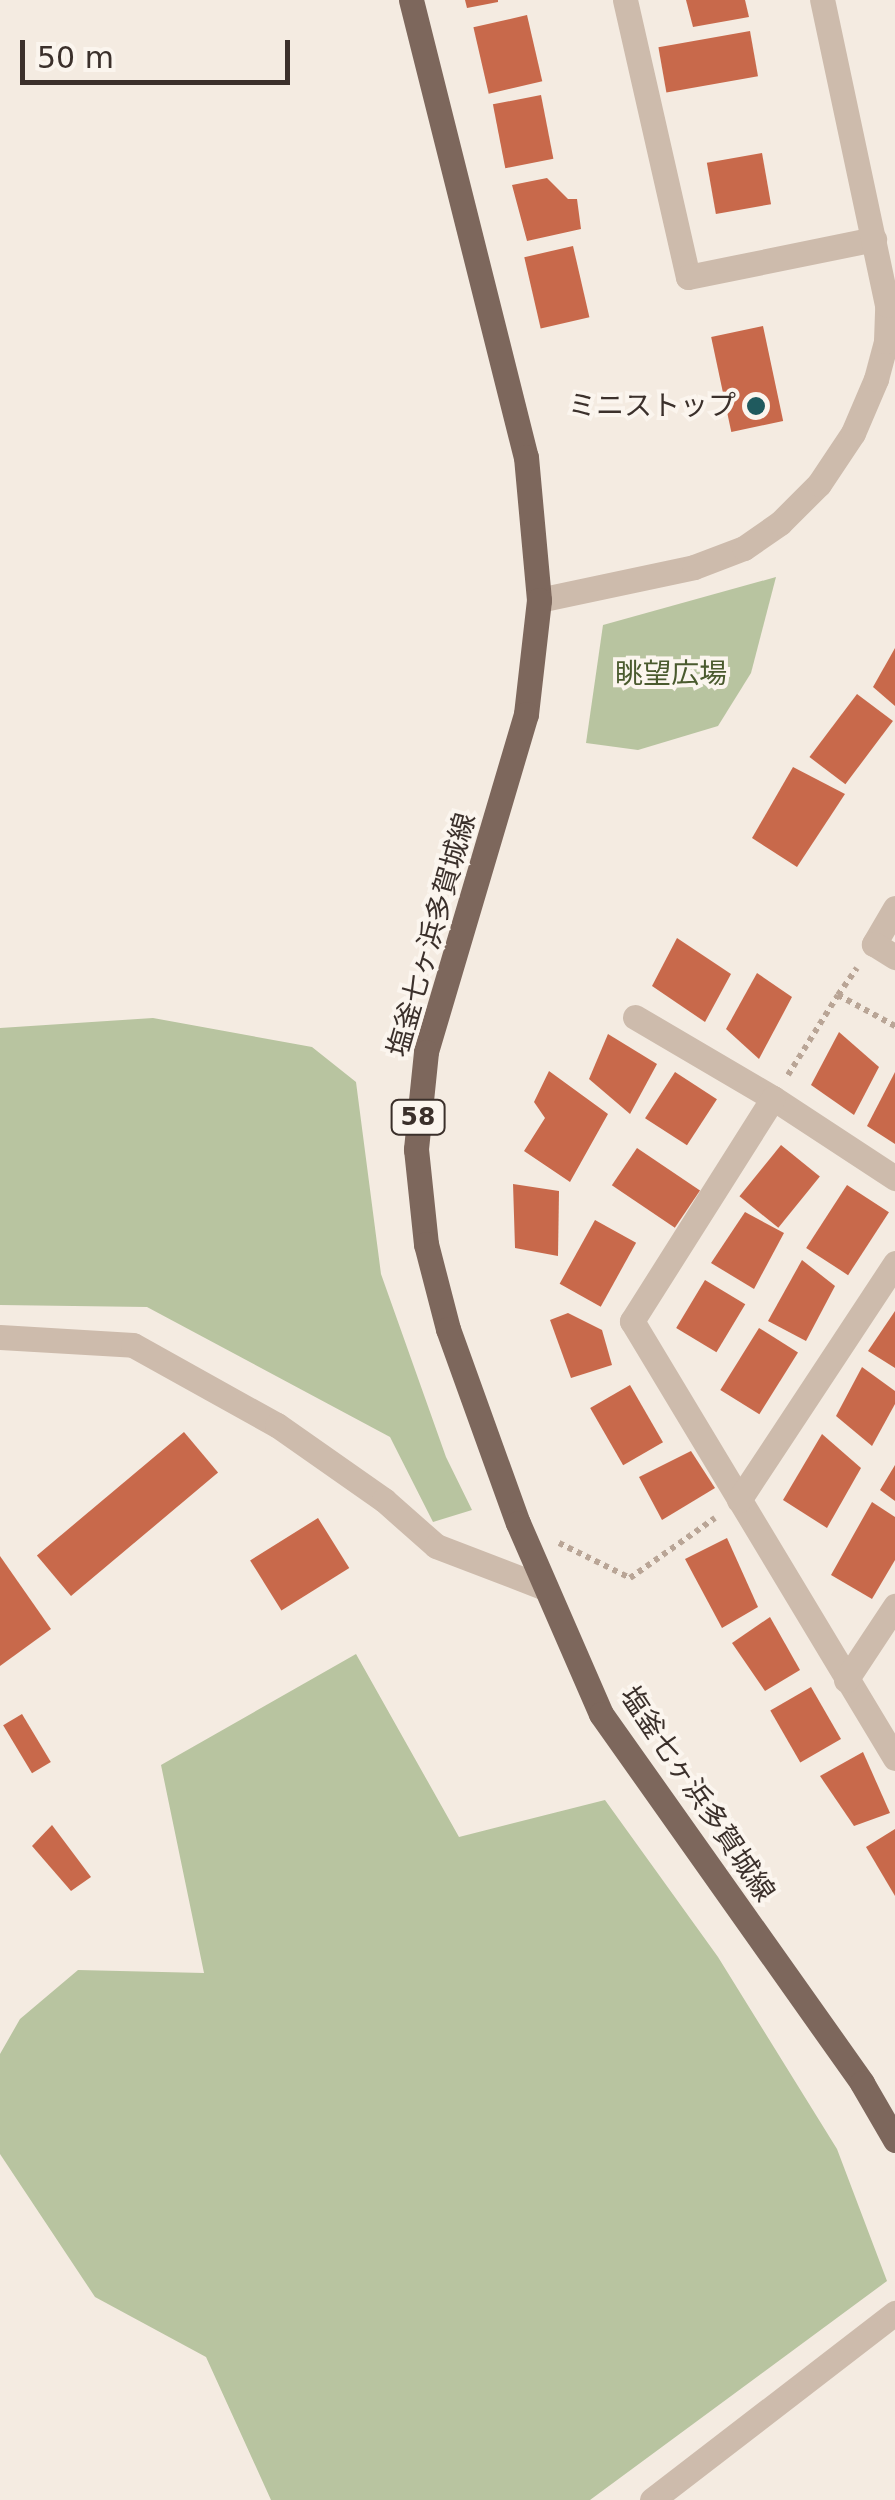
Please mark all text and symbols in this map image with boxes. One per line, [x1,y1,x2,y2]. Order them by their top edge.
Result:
scale bar [25,20,295,82]
text: 50 m [37,40,114,75]
place label: ミニストップ [568,389,736,423]
marker: ミニストップ [745,395,767,417]
park label: 眺望広場 [615,657,727,691]
street label: 塩釜七ヶ浜多賀城線 [381,809,483,1061]
road number: 58 [390,1097,446,1137]
street label: 塩釜七ヶ浜多賀城線 [613,1680,781,1908]

